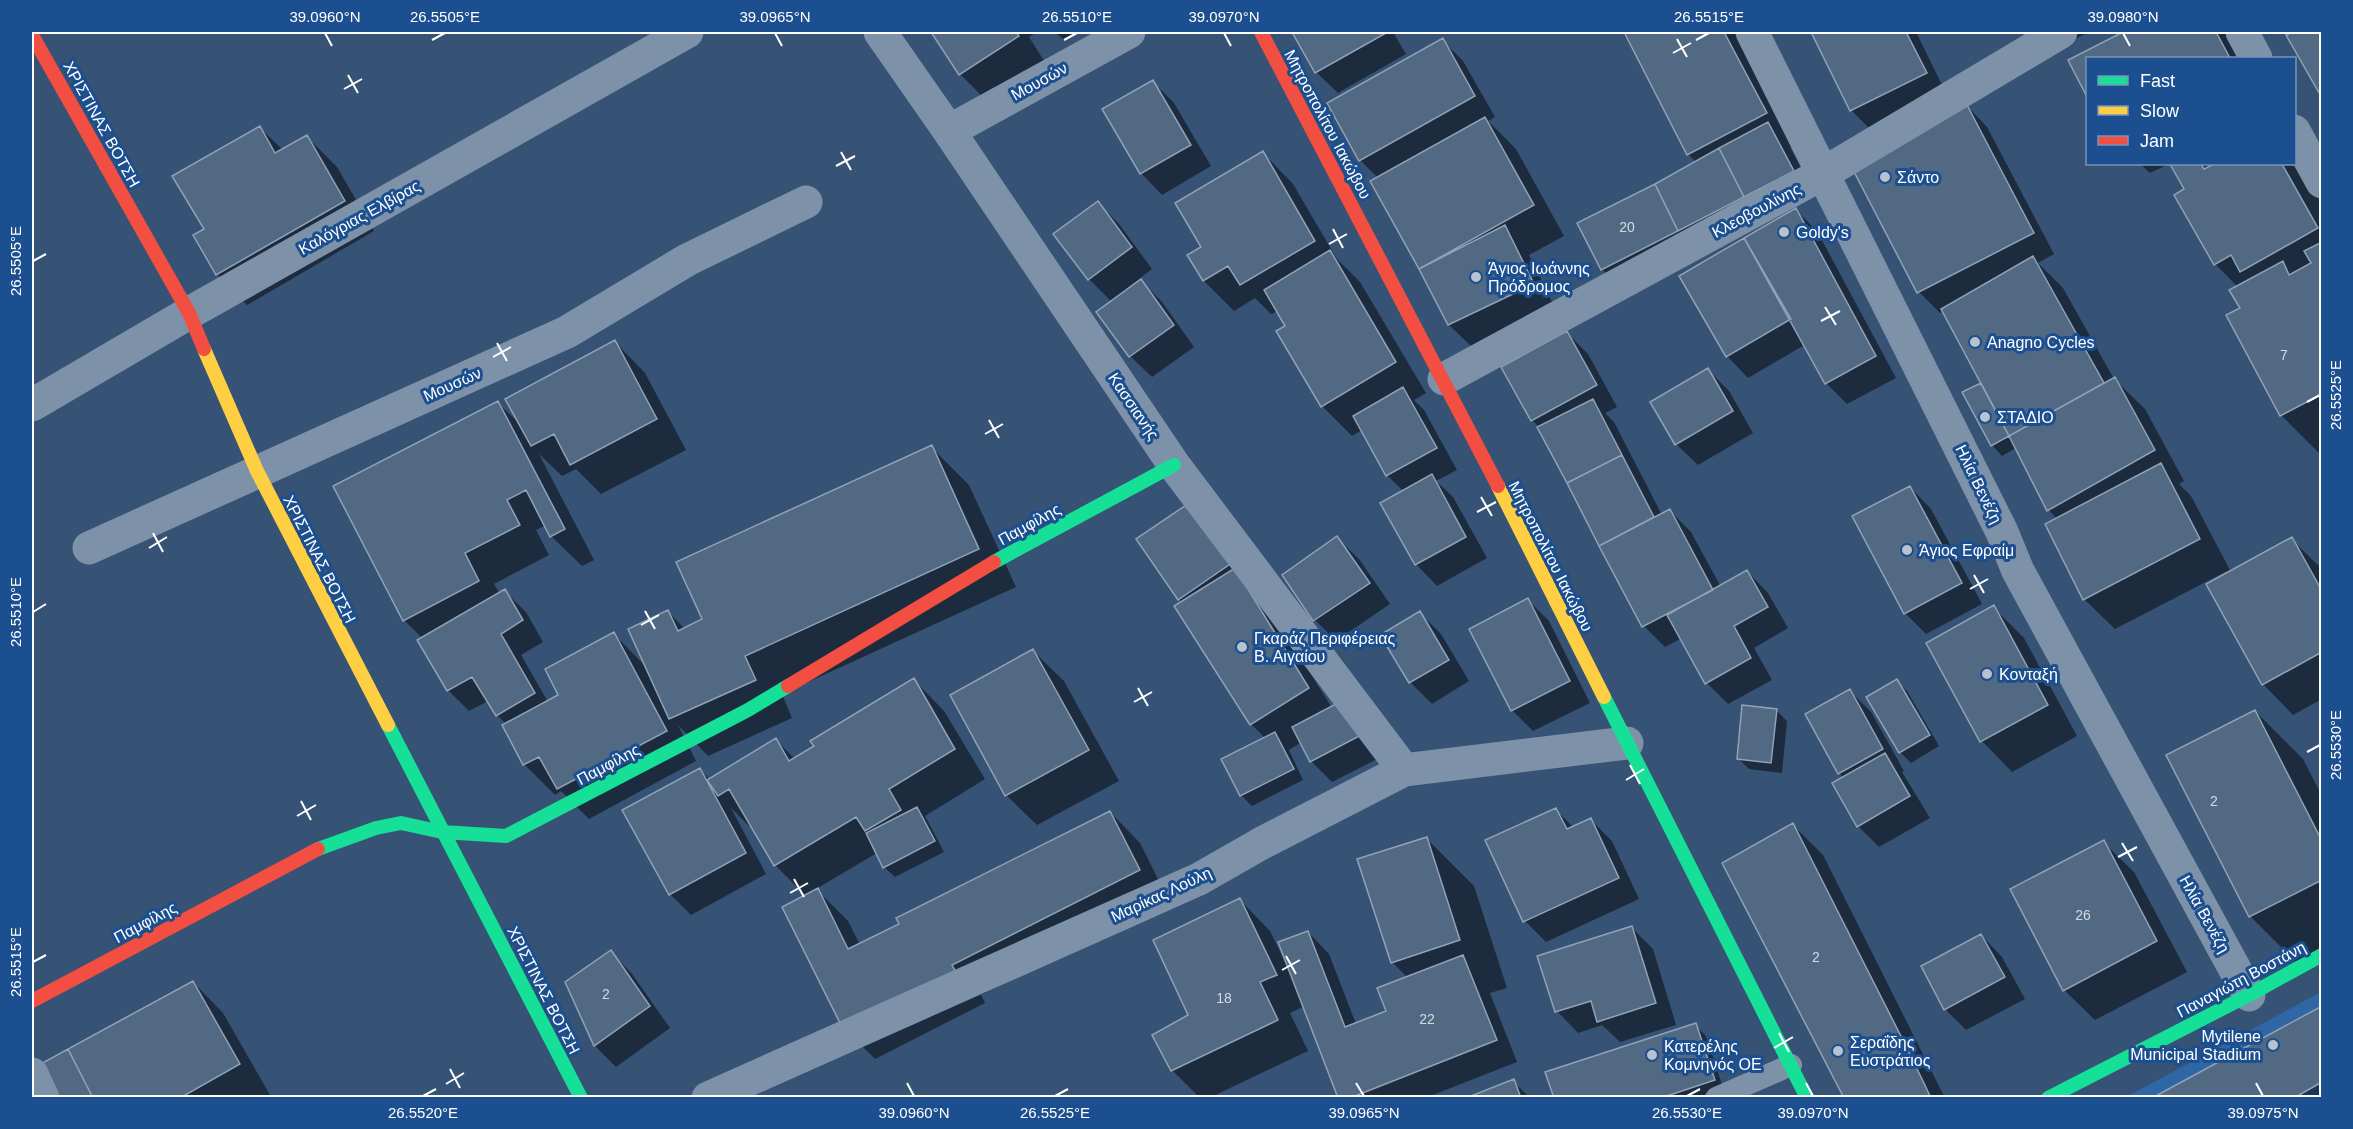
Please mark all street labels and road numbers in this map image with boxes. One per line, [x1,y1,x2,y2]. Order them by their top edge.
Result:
street label: Μητροπολίτου Ιακώβου [1281,47,1374,202]
street label: ΧΡΙΣΤΙΝΑΣ ΒΟΤΣΗ [60,59,143,190]
street label: Μουσών [1008,59,1070,104]
street label: Καλόγριας Ελβίρας [296,177,423,258]
street label: Κλεοβουλίνης [1709,180,1804,241]
street label: Μουσών [421,364,484,405]
street label: Κασσιανής [1105,370,1162,443]
street label: Ηλία Βενέζη [1951,442,2005,527]
street label: Μητροπολίτου Ιακώβου [1505,478,1596,634]
street label: ΧΡΙΣΤΙΝΑΣ ΒΟΤΣΗ [280,493,359,626]
street label: Παμφίλης [995,500,1064,548]
street label: Παμφίλης [574,741,643,788]
street label: Μαρίκας Λούλη [1108,864,1214,925]
street label: Ηλία Βενέζη [2176,873,2233,956]
street label: Παμφίλης [111,899,180,946]
street label: ΧΡΙΣΤΙΝΑΣ ΒΟΤΣΗ [504,924,583,1057]
street label: Παναγιώτη Βοστάνη [2174,938,2308,1021]

